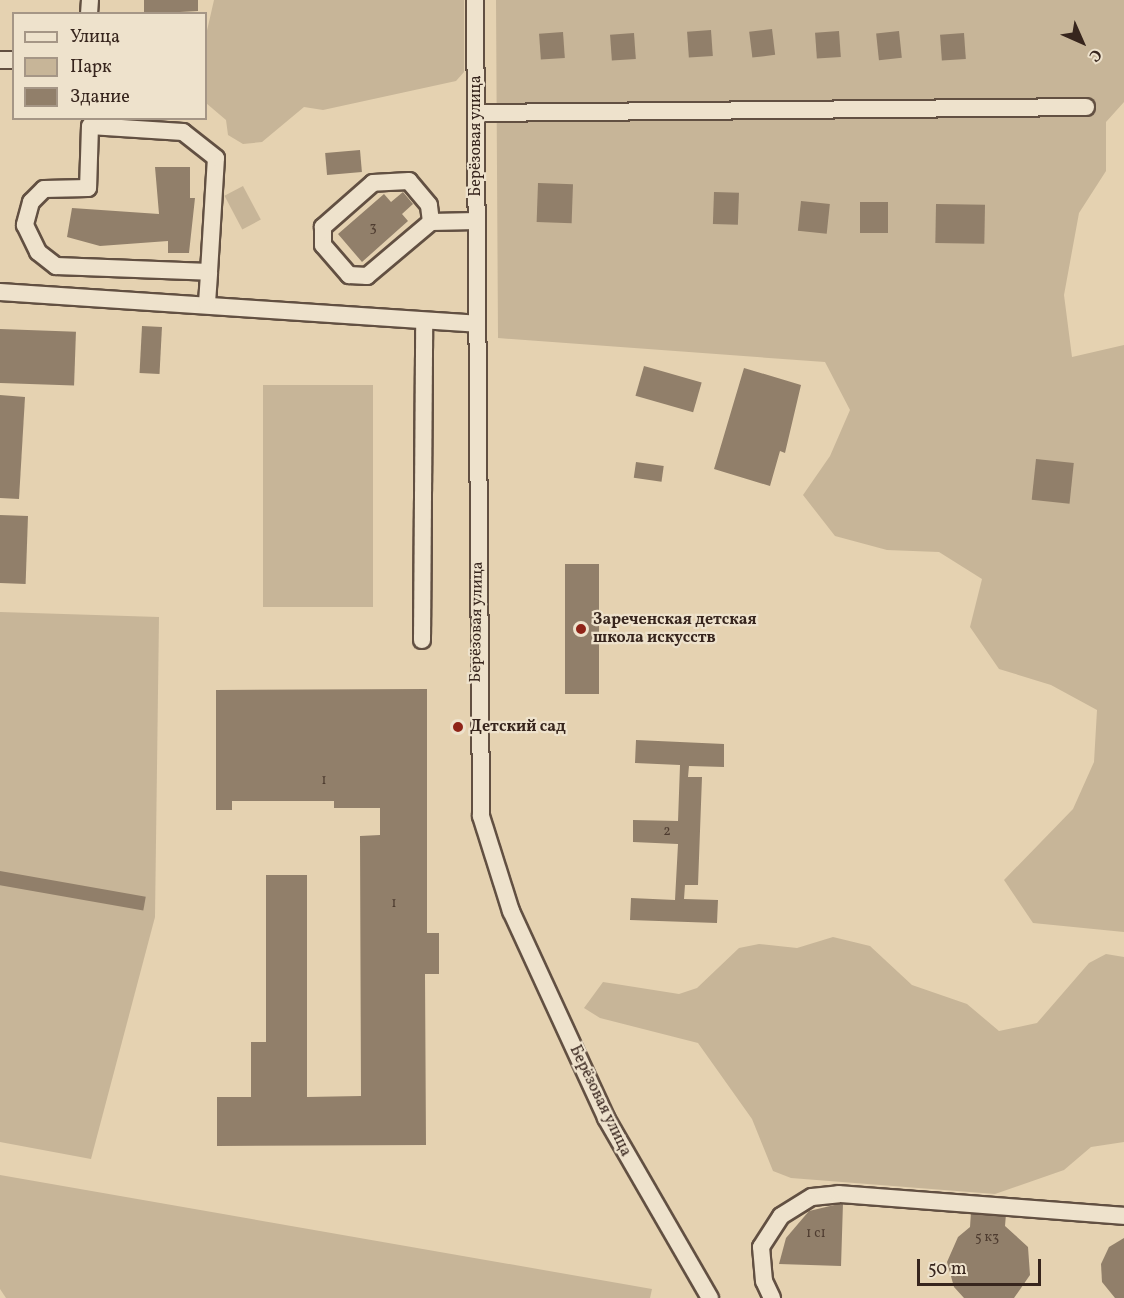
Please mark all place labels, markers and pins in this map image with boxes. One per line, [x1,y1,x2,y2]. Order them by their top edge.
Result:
place label: Зареченская детская школа искусств [593,610,757,648]
marker: Зареченская детская школа искусств [574,622,588,636]
place label: Детский сад [470,717,566,737]
marker: Детский сад [451,720,465,734]

